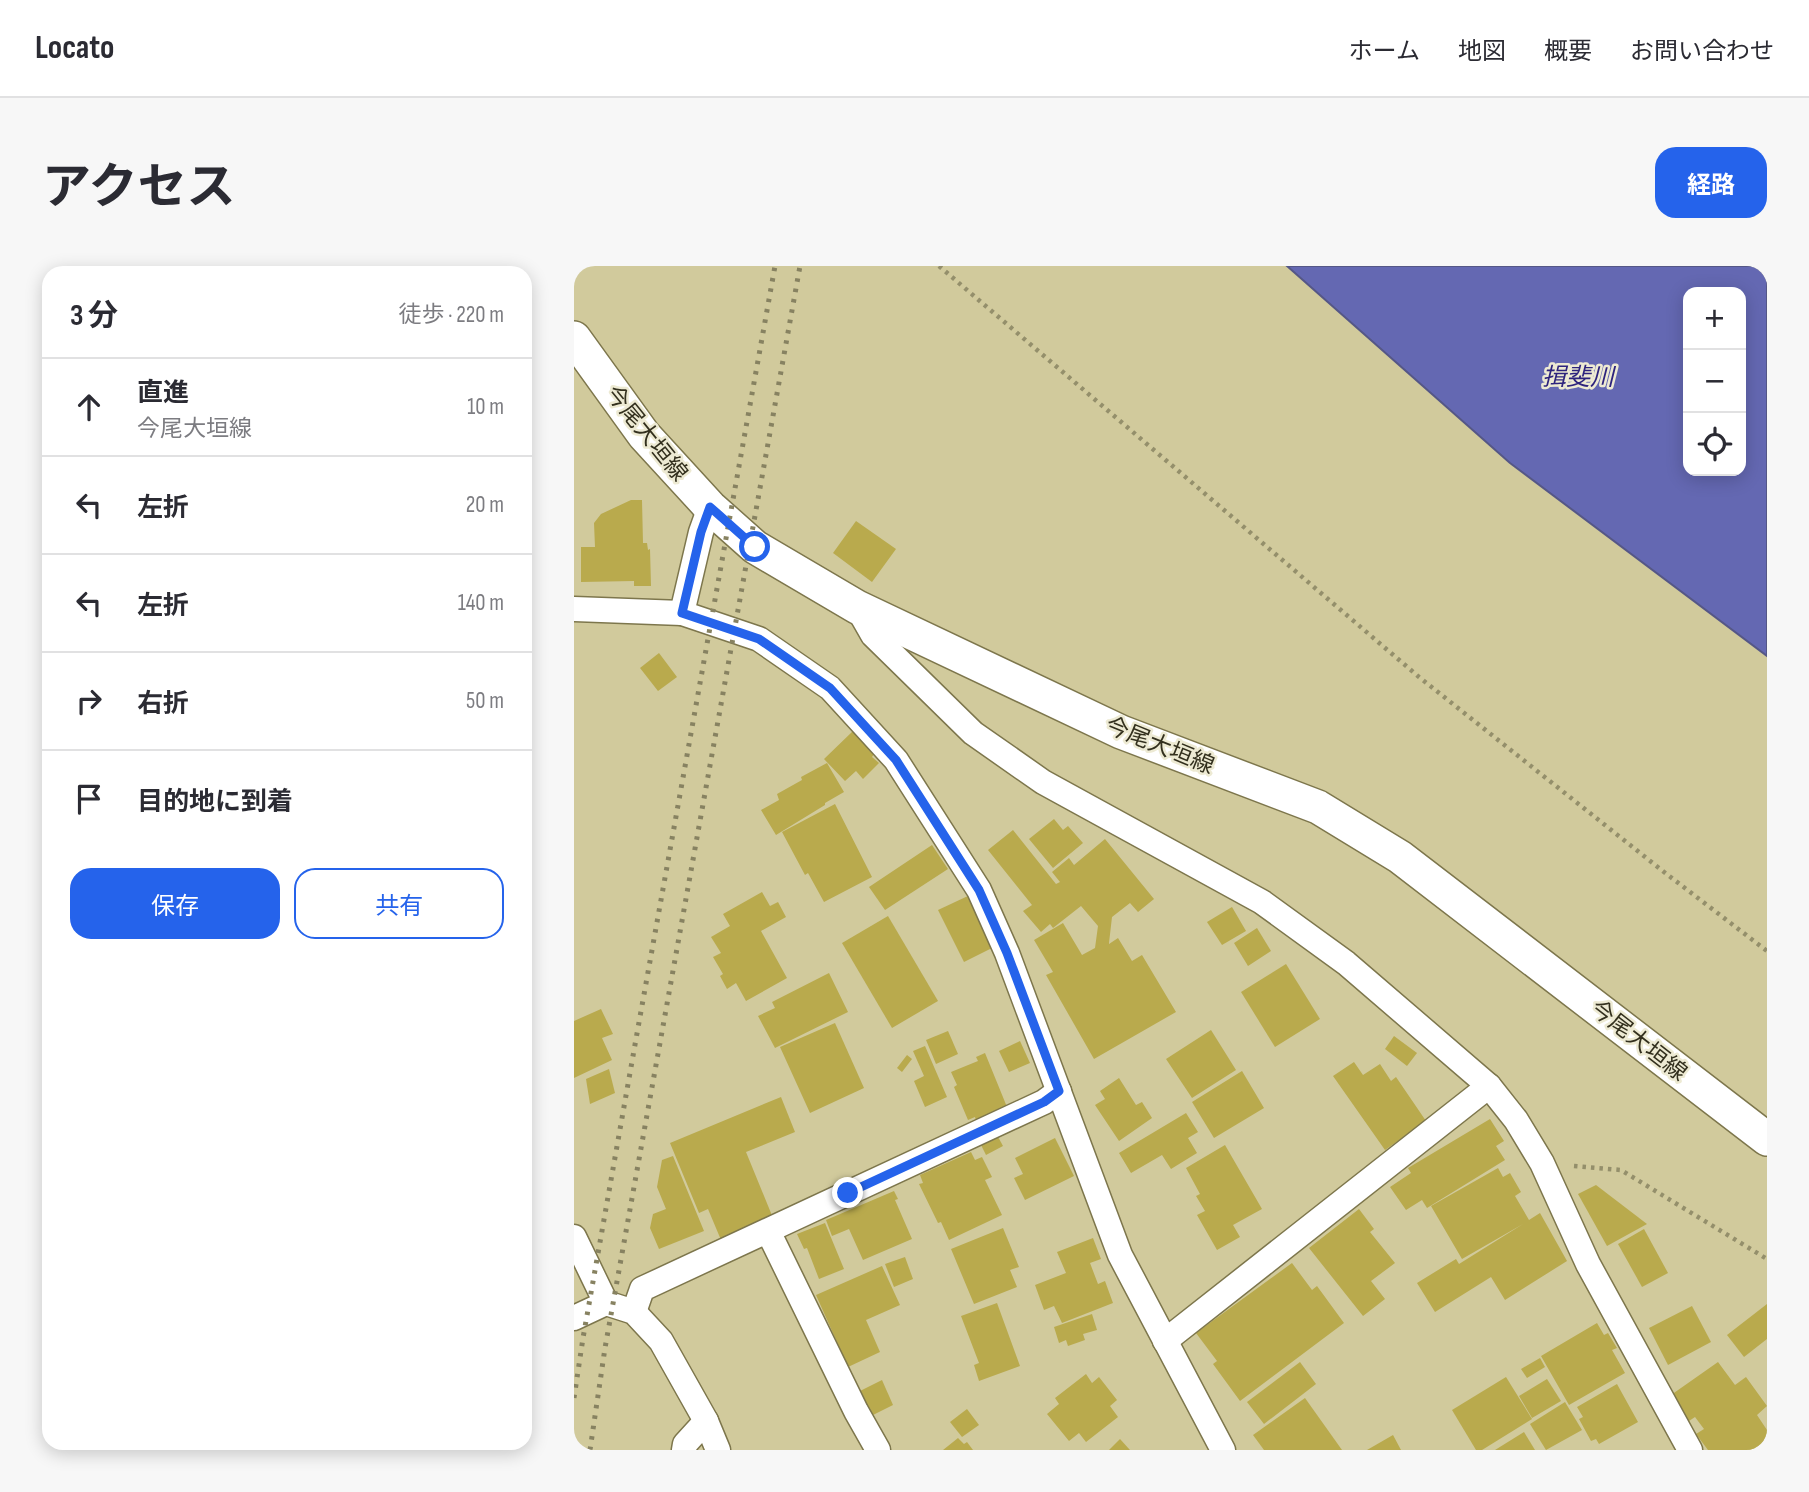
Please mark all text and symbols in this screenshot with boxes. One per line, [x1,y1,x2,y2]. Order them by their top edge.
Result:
text: Locato [35,28,114,68]
text: ホーム [1349,37,1420,66]
text: 地図 [1458,37,1506,66]
text: 概要 [1544,37,1592,66]
text: お問い合わせ [1630,37,1774,66]
button: 経路 [1655,147,1767,218]
text: アクセス [42,159,236,218]
map controls [1683,287,1746,476]
button: + [1683,287,1746,350]
text: 3 分 [70,298,118,334]
text: 徒歩 · 220 m [398,301,504,329]
button: − [1683,350,1746,413]
water label: 揖斐川 [1542,363,1617,392]
text: 直進 [137,378,189,409]
street label: 今尾大垣線 [599,380,693,487]
icon: ahead [70,388,108,426]
text: 10 m [467,393,504,421]
button: locate [1683,413,1746,476]
text: 今尾大垣線 [137,415,252,443]
icon: left [70,486,108,524]
text: 20 m [466,491,504,519]
text: 左折 [137,493,189,524]
route start [739,531,770,562]
icon: left [70,584,108,622]
text: 140 m [458,589,504,617]
text: 左折 [137,591,189,622]
icon: right [70,682,108,720]
text: 50 m [466,687,504,715]
text: 右折 [137,689,189,720]
street label: 今尾大垣線 [1101,711,1218,780]
icon: arrive [70,780,108,818]
text: 目的地に到着 [137,787,293,818]
button: 保存 [70,868,280,939]
button: 共有 [294,868,504,939]
street label: 今尾大垣線 [1584,994,1692,1087]
route end [832,1177,863,1208]

